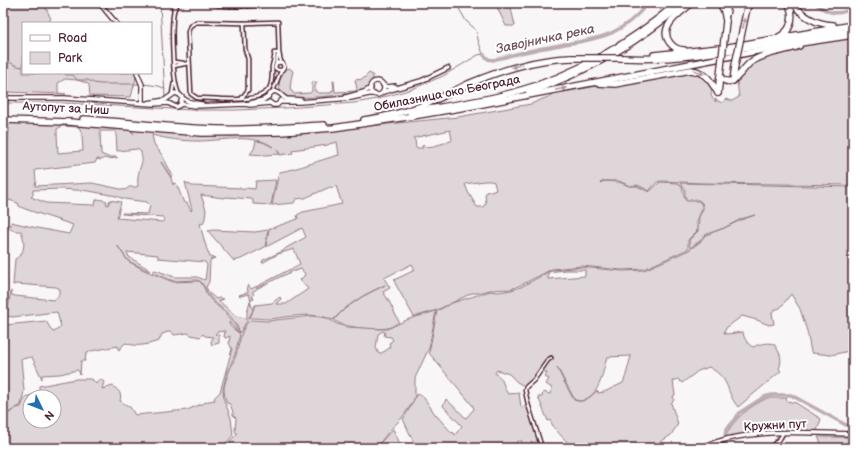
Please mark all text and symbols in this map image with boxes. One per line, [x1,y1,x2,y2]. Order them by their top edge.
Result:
one-way arrow [741,17,747,29]
water label: Завојничка река [494,21,596,57]
legend [22,22,152,74]
text: Road [58,31,87,46]
text: Park [58,51,82,66]
one-way arrow [511,63,523,69]
one-way arrow [694,70,706,76]
street label: Обилазница око Београда [373,72,521,115]
one-way arrow [555,86,567,92]
street label: Аутопут за Ниш [21,99,110,118]
north arrow [22,389,62,429]
text: N [41,408,57,423]
street label: Кружни пут [743,416,807,435]

